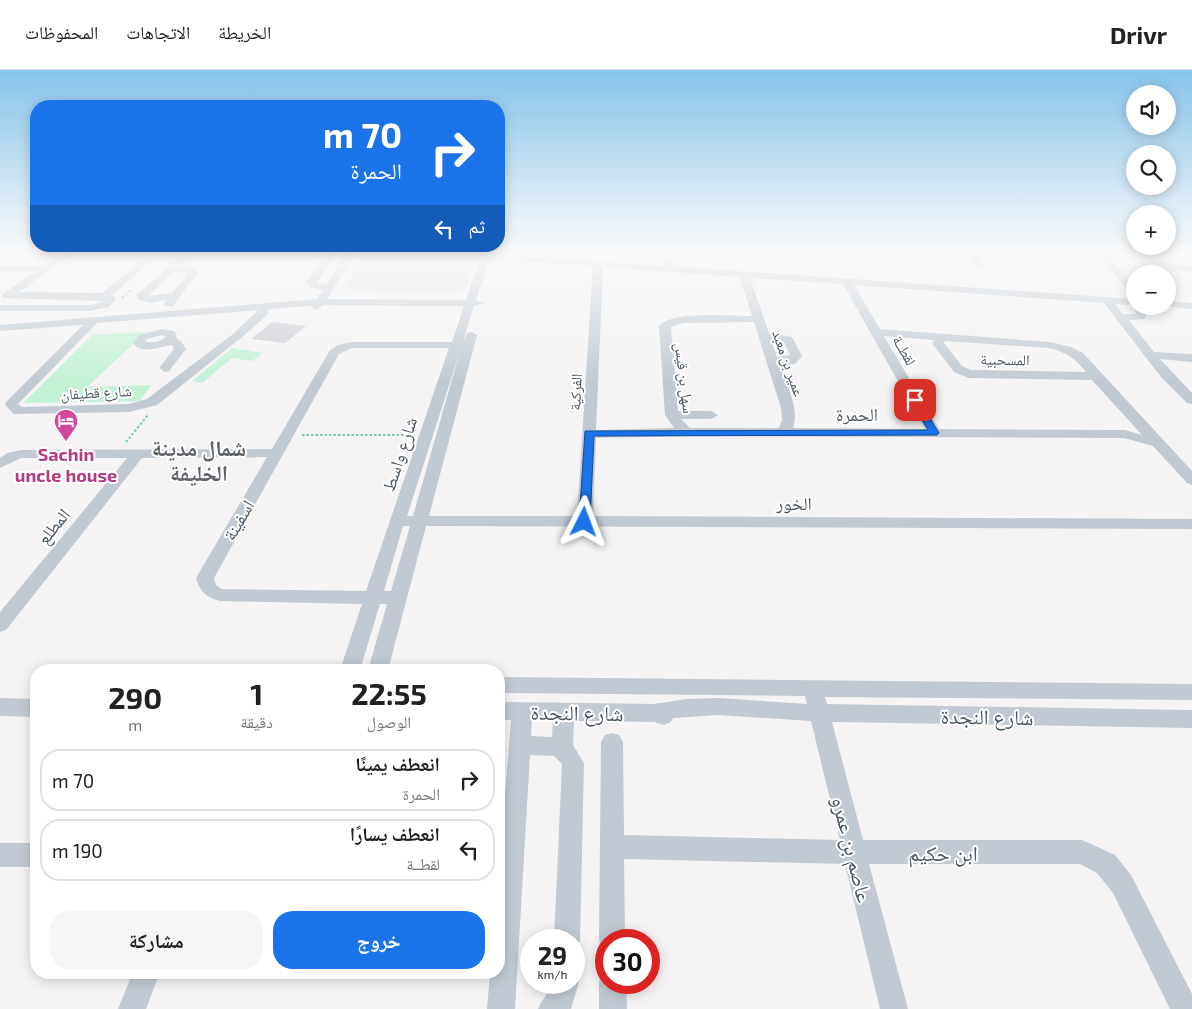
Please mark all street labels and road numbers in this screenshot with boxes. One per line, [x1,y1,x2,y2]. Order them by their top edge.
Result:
street label: عمير بن معبد [767,327,809,400]
street label: لقطــة [889,332,921,368]
street label: سهل بن قيس [670,342,698,415]
street label: المسحبية [980,350,1030,369]
street label: الفركية [565,373,586,411]
street label: شارع قطيفان [60,381,132,405]
street label: الحمرة [836,403,878,425]
street label: شارع واسط [377,414,422,494]
street label: الخور [775,492,812,514]
street label: اسفينة [218,496,259,544]
street label: المطلع [32,504,76,550]
street label: شارع النجدة [530,699,624,727]
street label: شارع النجدة [940,703,1034,731]
street label: عاصم بن عمرو [825,793,878,906]
street label: ابن حكيم [908,840,978,868]

